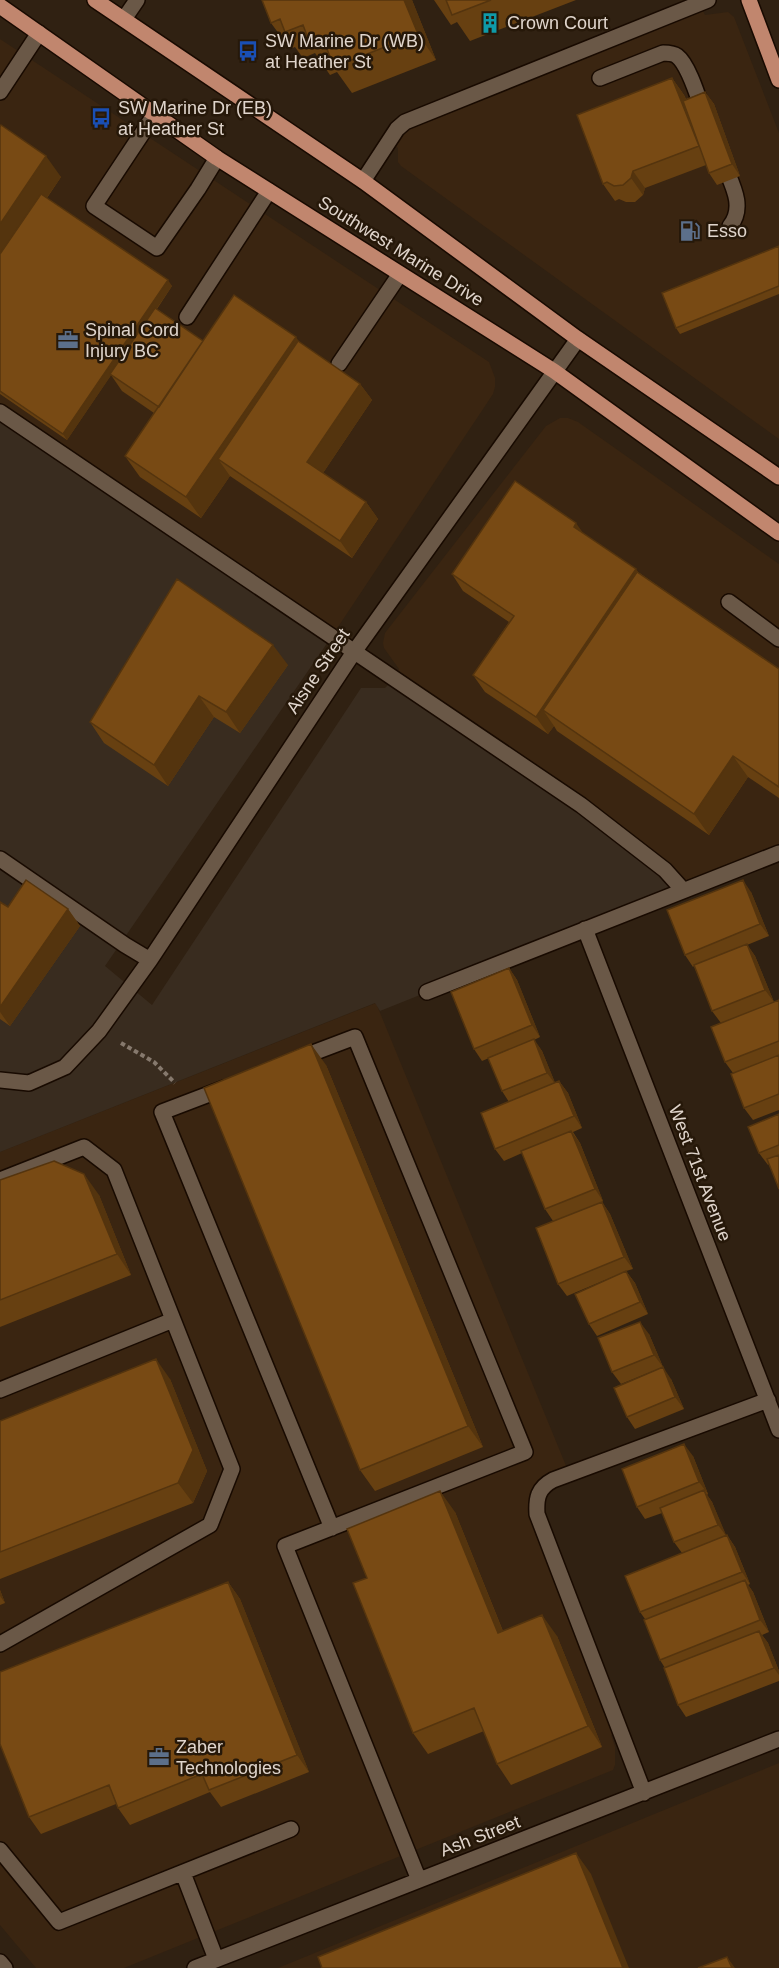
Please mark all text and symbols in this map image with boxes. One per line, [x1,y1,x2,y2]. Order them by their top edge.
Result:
building icon: Crown Court [478,11,502,35]
place label: Crown Court [507,13,608,33]
place label: SW Marine Dr (WB) at Heather St [265,31,424,72]
bus stop icon: SW Marine Dr (WB) at Heather St [236,39,260,63]
place label: SW Marine Dr (EB) at Heather St [118,98,272,139]
bus stop icon: SW Marine Dr (EB) at Heather St [89,106,113,130]
street label: Southwest Marine Drive [315,192,487,310]
fuel station icon: Esso [678,219,702,243]
place label: Esso [707,221,747,241]
place label: Spinal Cord Injury BC [85,320,179,361]
office icon: Spinal Cord Injury BC [56,328,80,352]
street label: Aisne Street [282,625,354,717]
street label: West 71st Avenue [665,1102,735,1244]
place label: Zaber Technologies [176,1737,281,1778]
office icon: Zaber Technologies [147,1745,171,1769]
street label: Ash Street [437,1812,523,1860]

